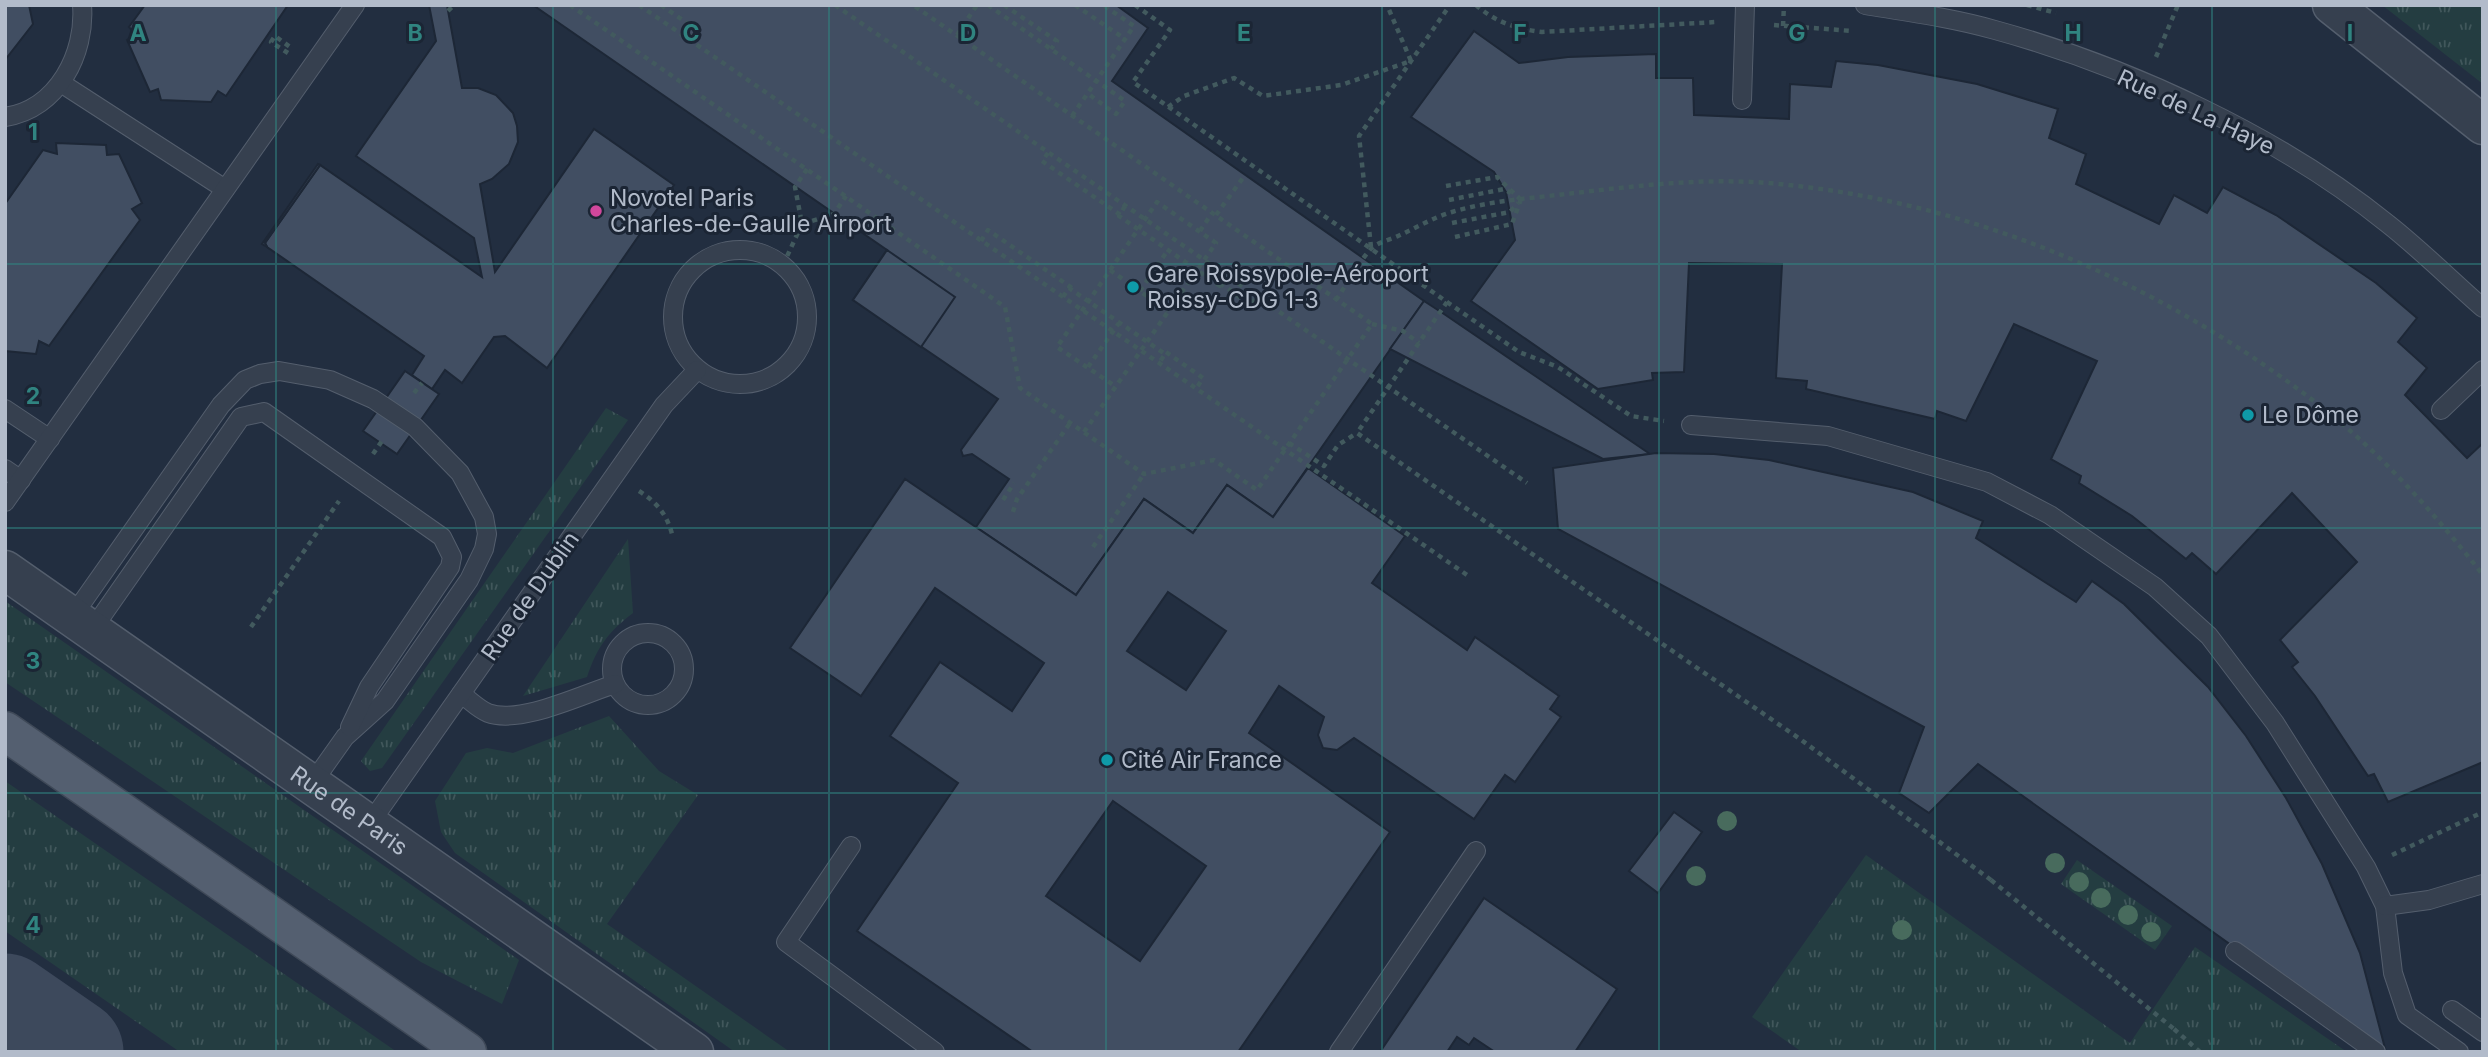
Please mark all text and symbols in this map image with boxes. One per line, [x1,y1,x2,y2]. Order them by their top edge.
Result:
text: A [129,19,147,47]
text: B [407,19,423,47]
text: C [682,19,700,47]
text: D [960,19,976,47]
text: E [1237,19,1251,47]
text: F [1513,19,1527,47]
text: G [1788,19,1806,47]
text: H [2064,19,2082,47]
text: I [2347,19,2353,47]
street label: Rue de La Haye [2113,63,2279,161]
text: 1 [28,118,38,146]
place label: Novotel Paris Charles-de-Gaulle Airport [610,184,892,238]
marker: Novotel Paris Charles-de-Gaulle Airport [588,203,604,219]
place label: Gare Roissypole-Aéroport Roissy-CDG 1-3 [1147,260,1429,314]
marker: Gare Roissypole-Aéroport Roissy-CDG 1-3 [1125,279,1141,295]
text: 2 [26,382,40,410]
place label: Le Dôme [2262,401,2359,429]
marker: Le Dôme [2240,407,2256,423]
street label: Rue de Dublin [475,526,585,666]
text: 3 [26,647,40,675]
place label: Cité Air France [1121,746,1282,774]
marker: Cité Air France [1099,752,1115,768]
street label: Rue de Paris [285,760,413,861]
text: 4 [25,911,41,939]

